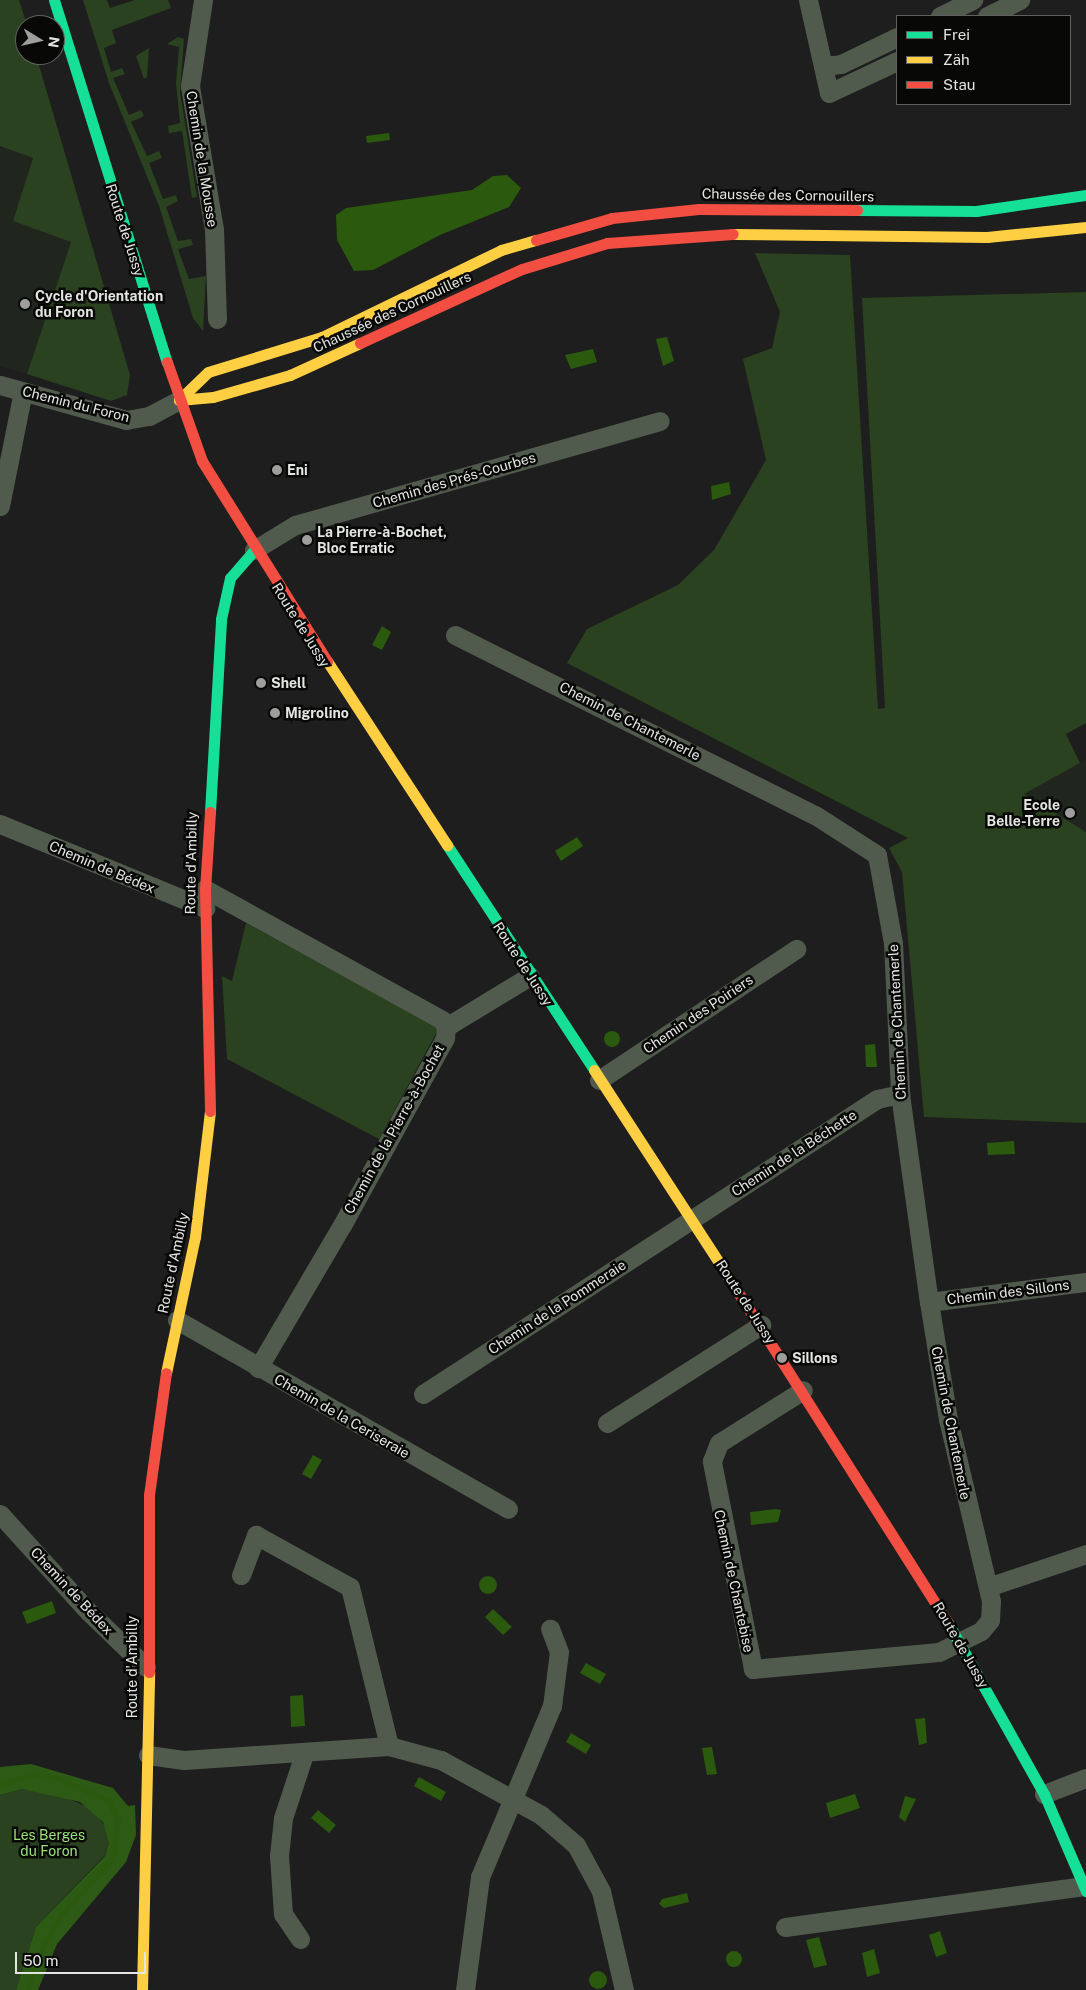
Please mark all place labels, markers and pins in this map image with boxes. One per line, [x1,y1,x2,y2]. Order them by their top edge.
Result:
place label: Cycle d'Orientation du Foron [35,288,163,321]
marker: Cycle d'Orientation du Foron [19,298,31,310]
place label: Eni [287,462,308,478]
marker: Eni [271,464,283,476]
place label: La Pierre-à-Bochet, Bloc Erratic [317,524,447,556]
marker: La Pierre-à-Bochet, Bloc Erratic [301,534,313,546]
place label: Shell [271,675,306,691]
marker: Shell [255,677,267,689]
place label: Migrolino [285,705,349,721]
marker: Migrolino [269,707,281,719]
place label: Ecole Belle-Terre [986,797,1060,830]
marker: Ecole Belle-Terre [1064,807,1076,819]
place label: Sillons [792,1350,838,1366]
marker: Sillons [776,1352,788,1364]

